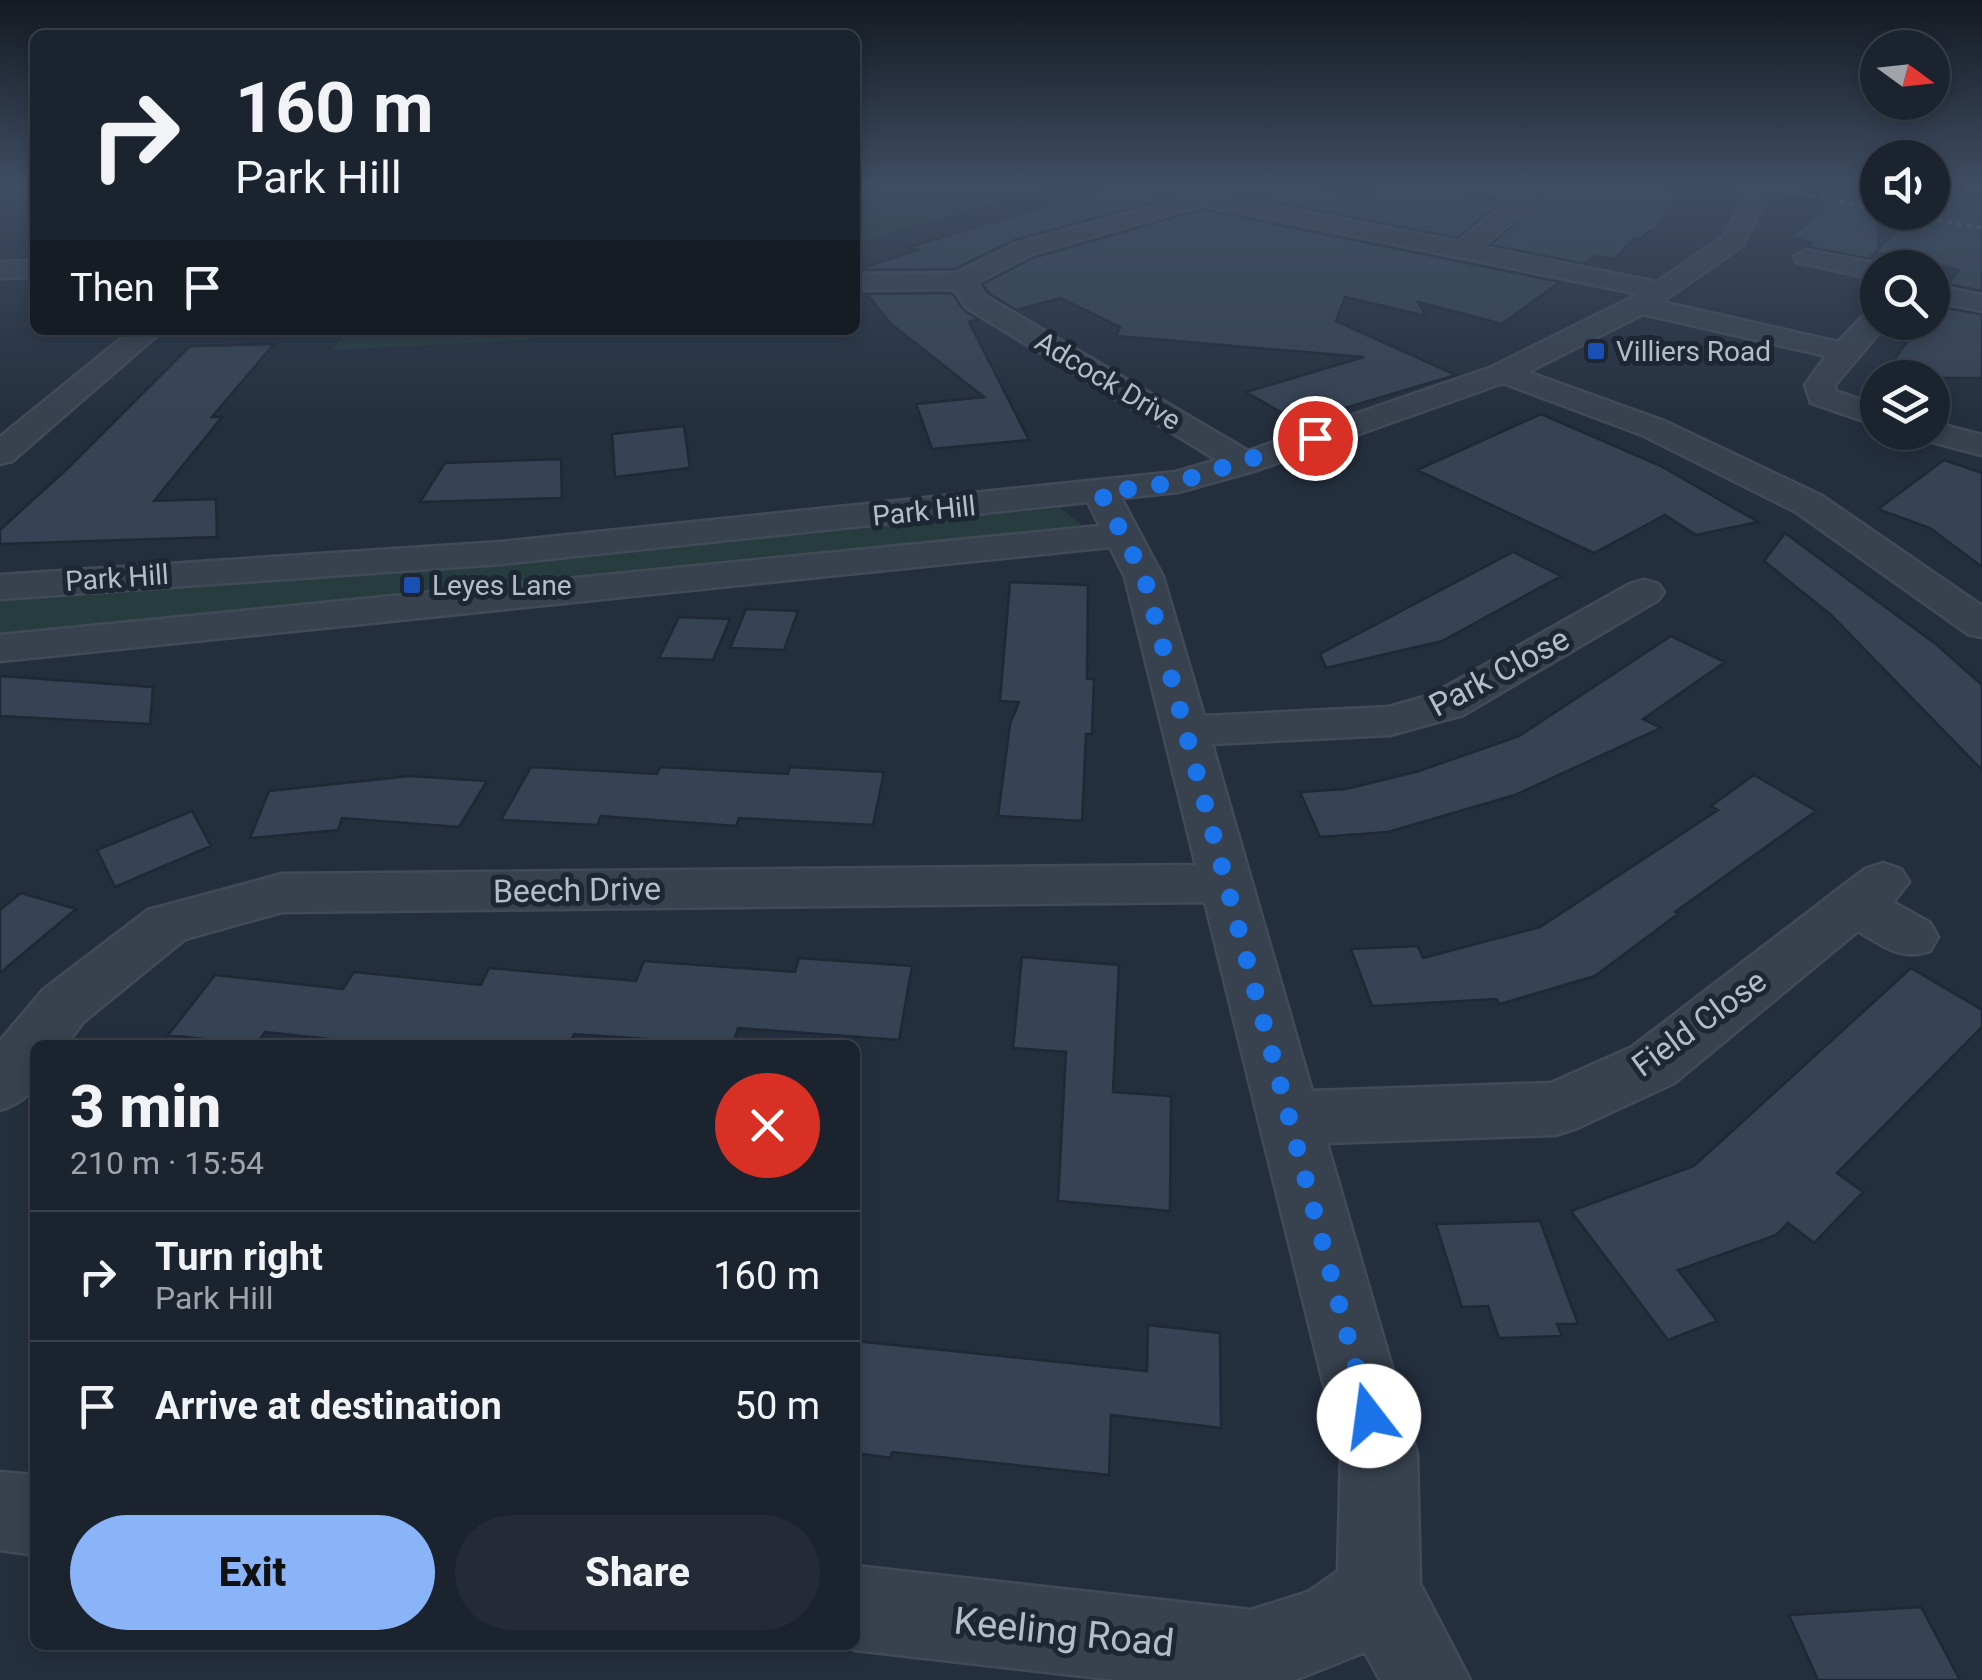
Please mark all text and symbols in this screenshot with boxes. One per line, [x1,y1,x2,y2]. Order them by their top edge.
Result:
north arrow [1860,30,1950,120]
map controls [1860,30,1950,450]
text: 160 m [235,67,434,149]
icon: right [70,70,200,200]
button: sound [1860,140,1950,230]
text: Park Hill [235,151,402,204]
button: search [1860,250,1950,340]
icon: arrive [175,260,230,315]
text: Then [70,266,155,310]
street label: Adcock Drive [1029,325,1187,437]
place label: Villiers Road [1616,335,1771,368]
marker: Villiers Road [1585,340,1607,362]
button: layers [1860,360,1950,450]
pin [1273,396,1358,481]
icon: arrive [1288,411,1343,466]
street label: Park Hill [871,489,977,533]
street label: Park Hill [64,558,170,598]
place label: Leyes Lane [432,569,572,602]
marker: Leyes Lane [401,574,423,596]
street label: Park Close [1423,619,1575,725]
street label: Beech Drive [493,870,661,910]
street label: Field Close [1625,962,1773,1084]
text: 3 min [70,1071,221,1142]
button: close [715,1073,820,1178]
text: 210 m · 15:54 [70,1144,264,1182]
text: Turn right [155,1235,323,1279]
icon: right [70,1249,125,1304]
text: 160 m [713,1254,820,1298]
text: Park Hill [155,1279,274,1317]
position arrow [1317,1364,1421,1468]
icon: arrive [70,1379,125,1434]
text: Arrive at destination [155,1384,502,1428]
text: 50 m [735,1384,820,1428]
button: Exit [70,1515,435,1630]
button: Share [455,1515,820,1630]
street label: Keeling Road [952,1599,1176,1665]

